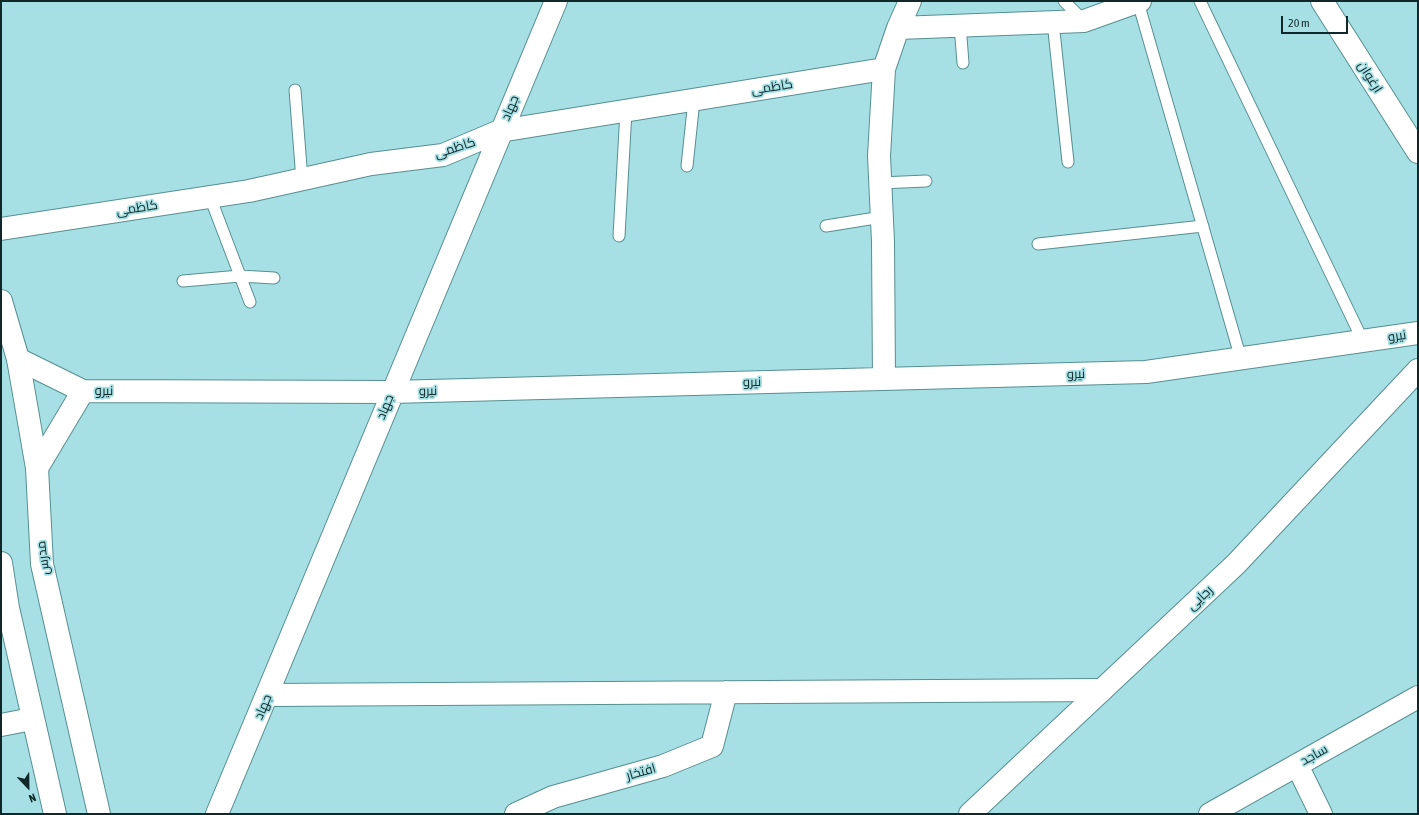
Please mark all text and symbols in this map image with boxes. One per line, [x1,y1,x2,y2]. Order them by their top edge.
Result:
scale bar [1283,8,1350,34]
text: 20 m [1288,16,1310,30]
street label: ارغوان [1354,58,1386,96]
street label: کاظمی [750,76,794,98]
street label: جهاد [498,93,522,123]
street label: کاظمی [433,134,477,162]
street label: کاظمی [115,197,159,219]
street label: نیرو [1387,327,1407,345]
street label: نیرو [1067,366,1085,382]
street label: نیرو [743,374,761,390]
street label: نیرو [95,383,113,399]
street label: نیرو [419,383,437,399]
street label: جهاد [373,392,397,422]
street label: مدرس [33,540,53,576]
street label: رجایی [1184,582,1216,614]
street label: جهاد [251,692,275,722]
street label: ساجد [1298,741,1330,769]
street label: افتخار [624,760,658,784]
north arrow [8,767,48,807]
text: N [27,791,38,805]

